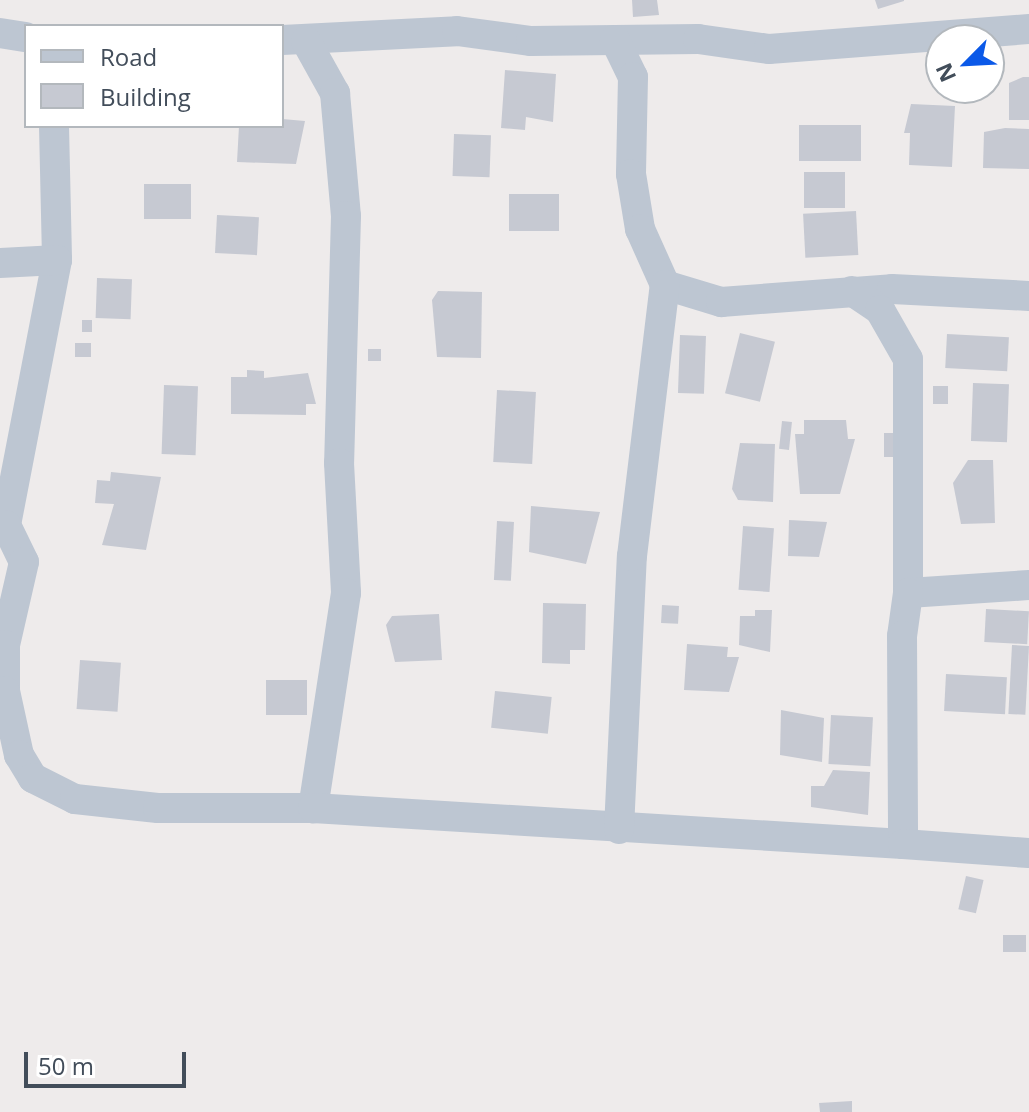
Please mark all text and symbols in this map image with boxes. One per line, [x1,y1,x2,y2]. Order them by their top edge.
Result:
legend [24,24,284,128]
north arrow [925,24,1005,104]
text: Road [100,40,157,73]
text: N [928,59,962,87]
text: Building [100,80,191,113]
scale bar [28,1036,190,1086]
text: 50 m [38,1049,94,1082]

